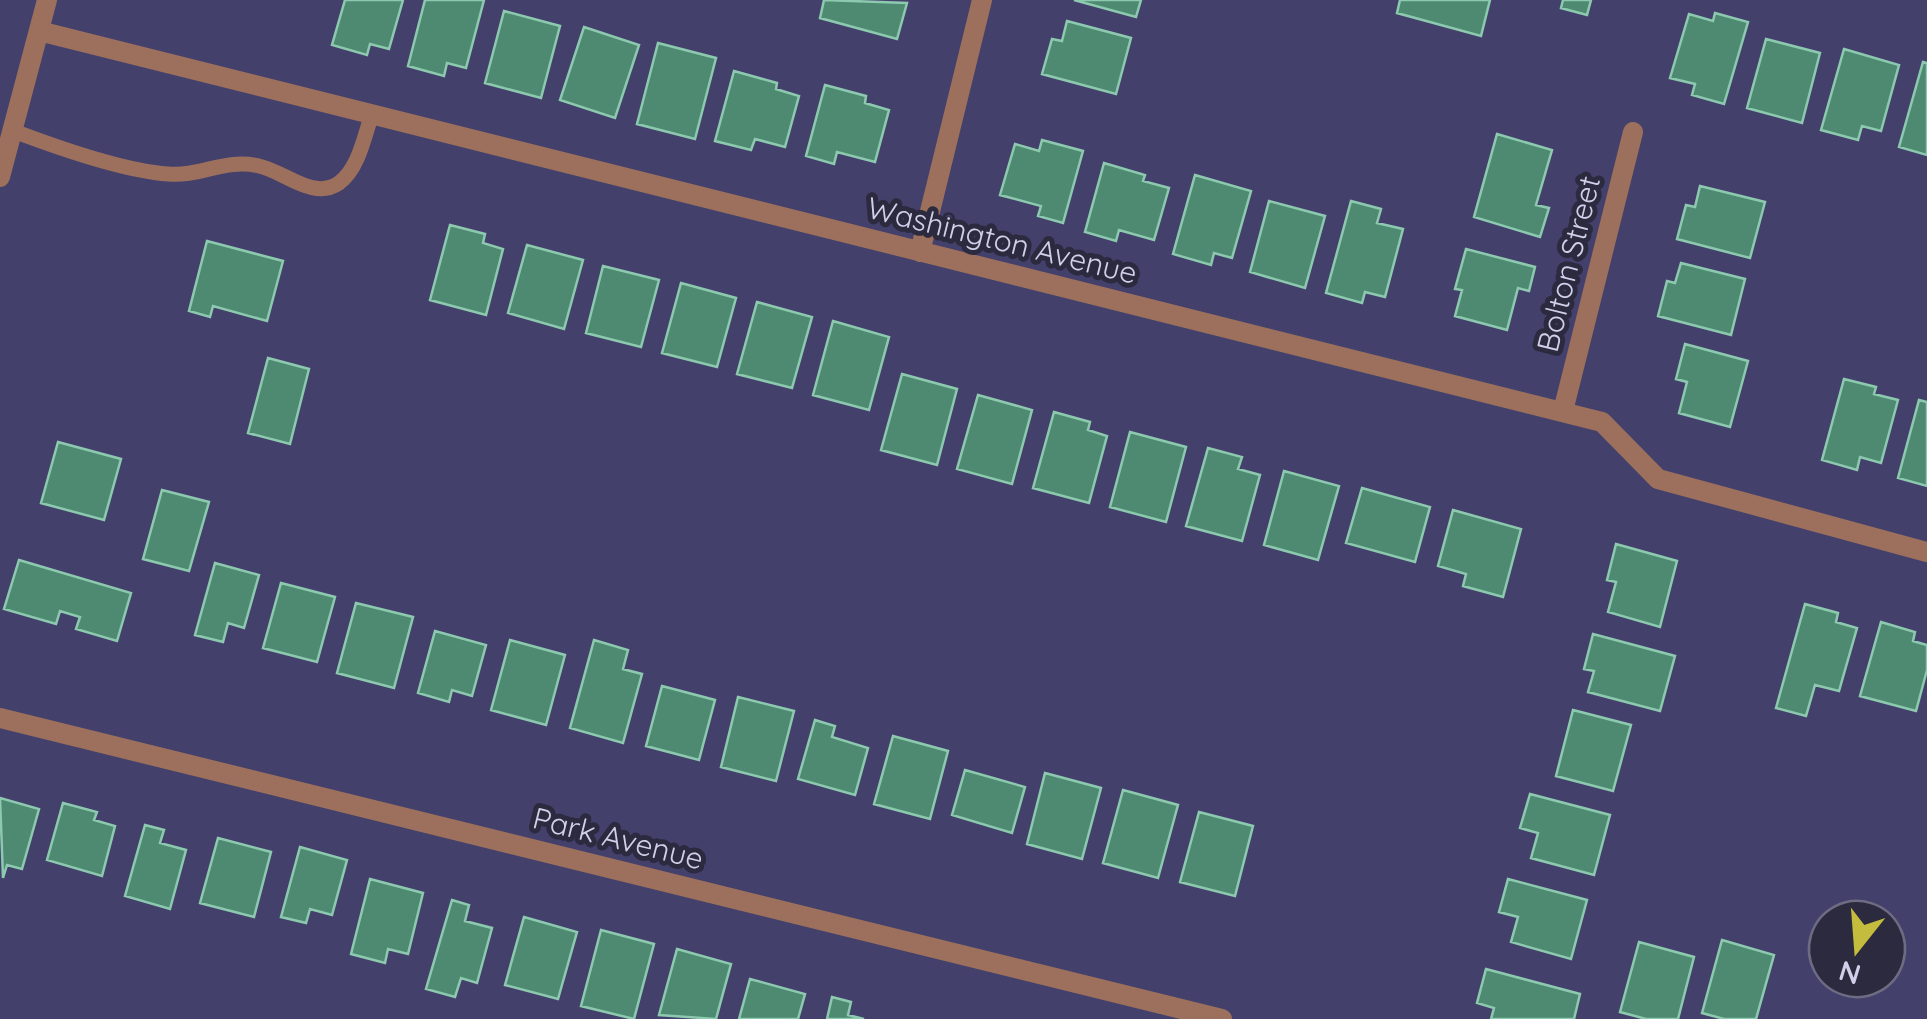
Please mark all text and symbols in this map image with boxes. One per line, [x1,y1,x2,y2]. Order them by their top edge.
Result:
street label: Bolton Street [1528,172,1608,356]
street label: Washington Avenue [863,188,1141,292]
street label: Park Avenue [529,799,707,878]
north arrow [1807,899,1907,999]
text: N [1835,954,1865,993]

